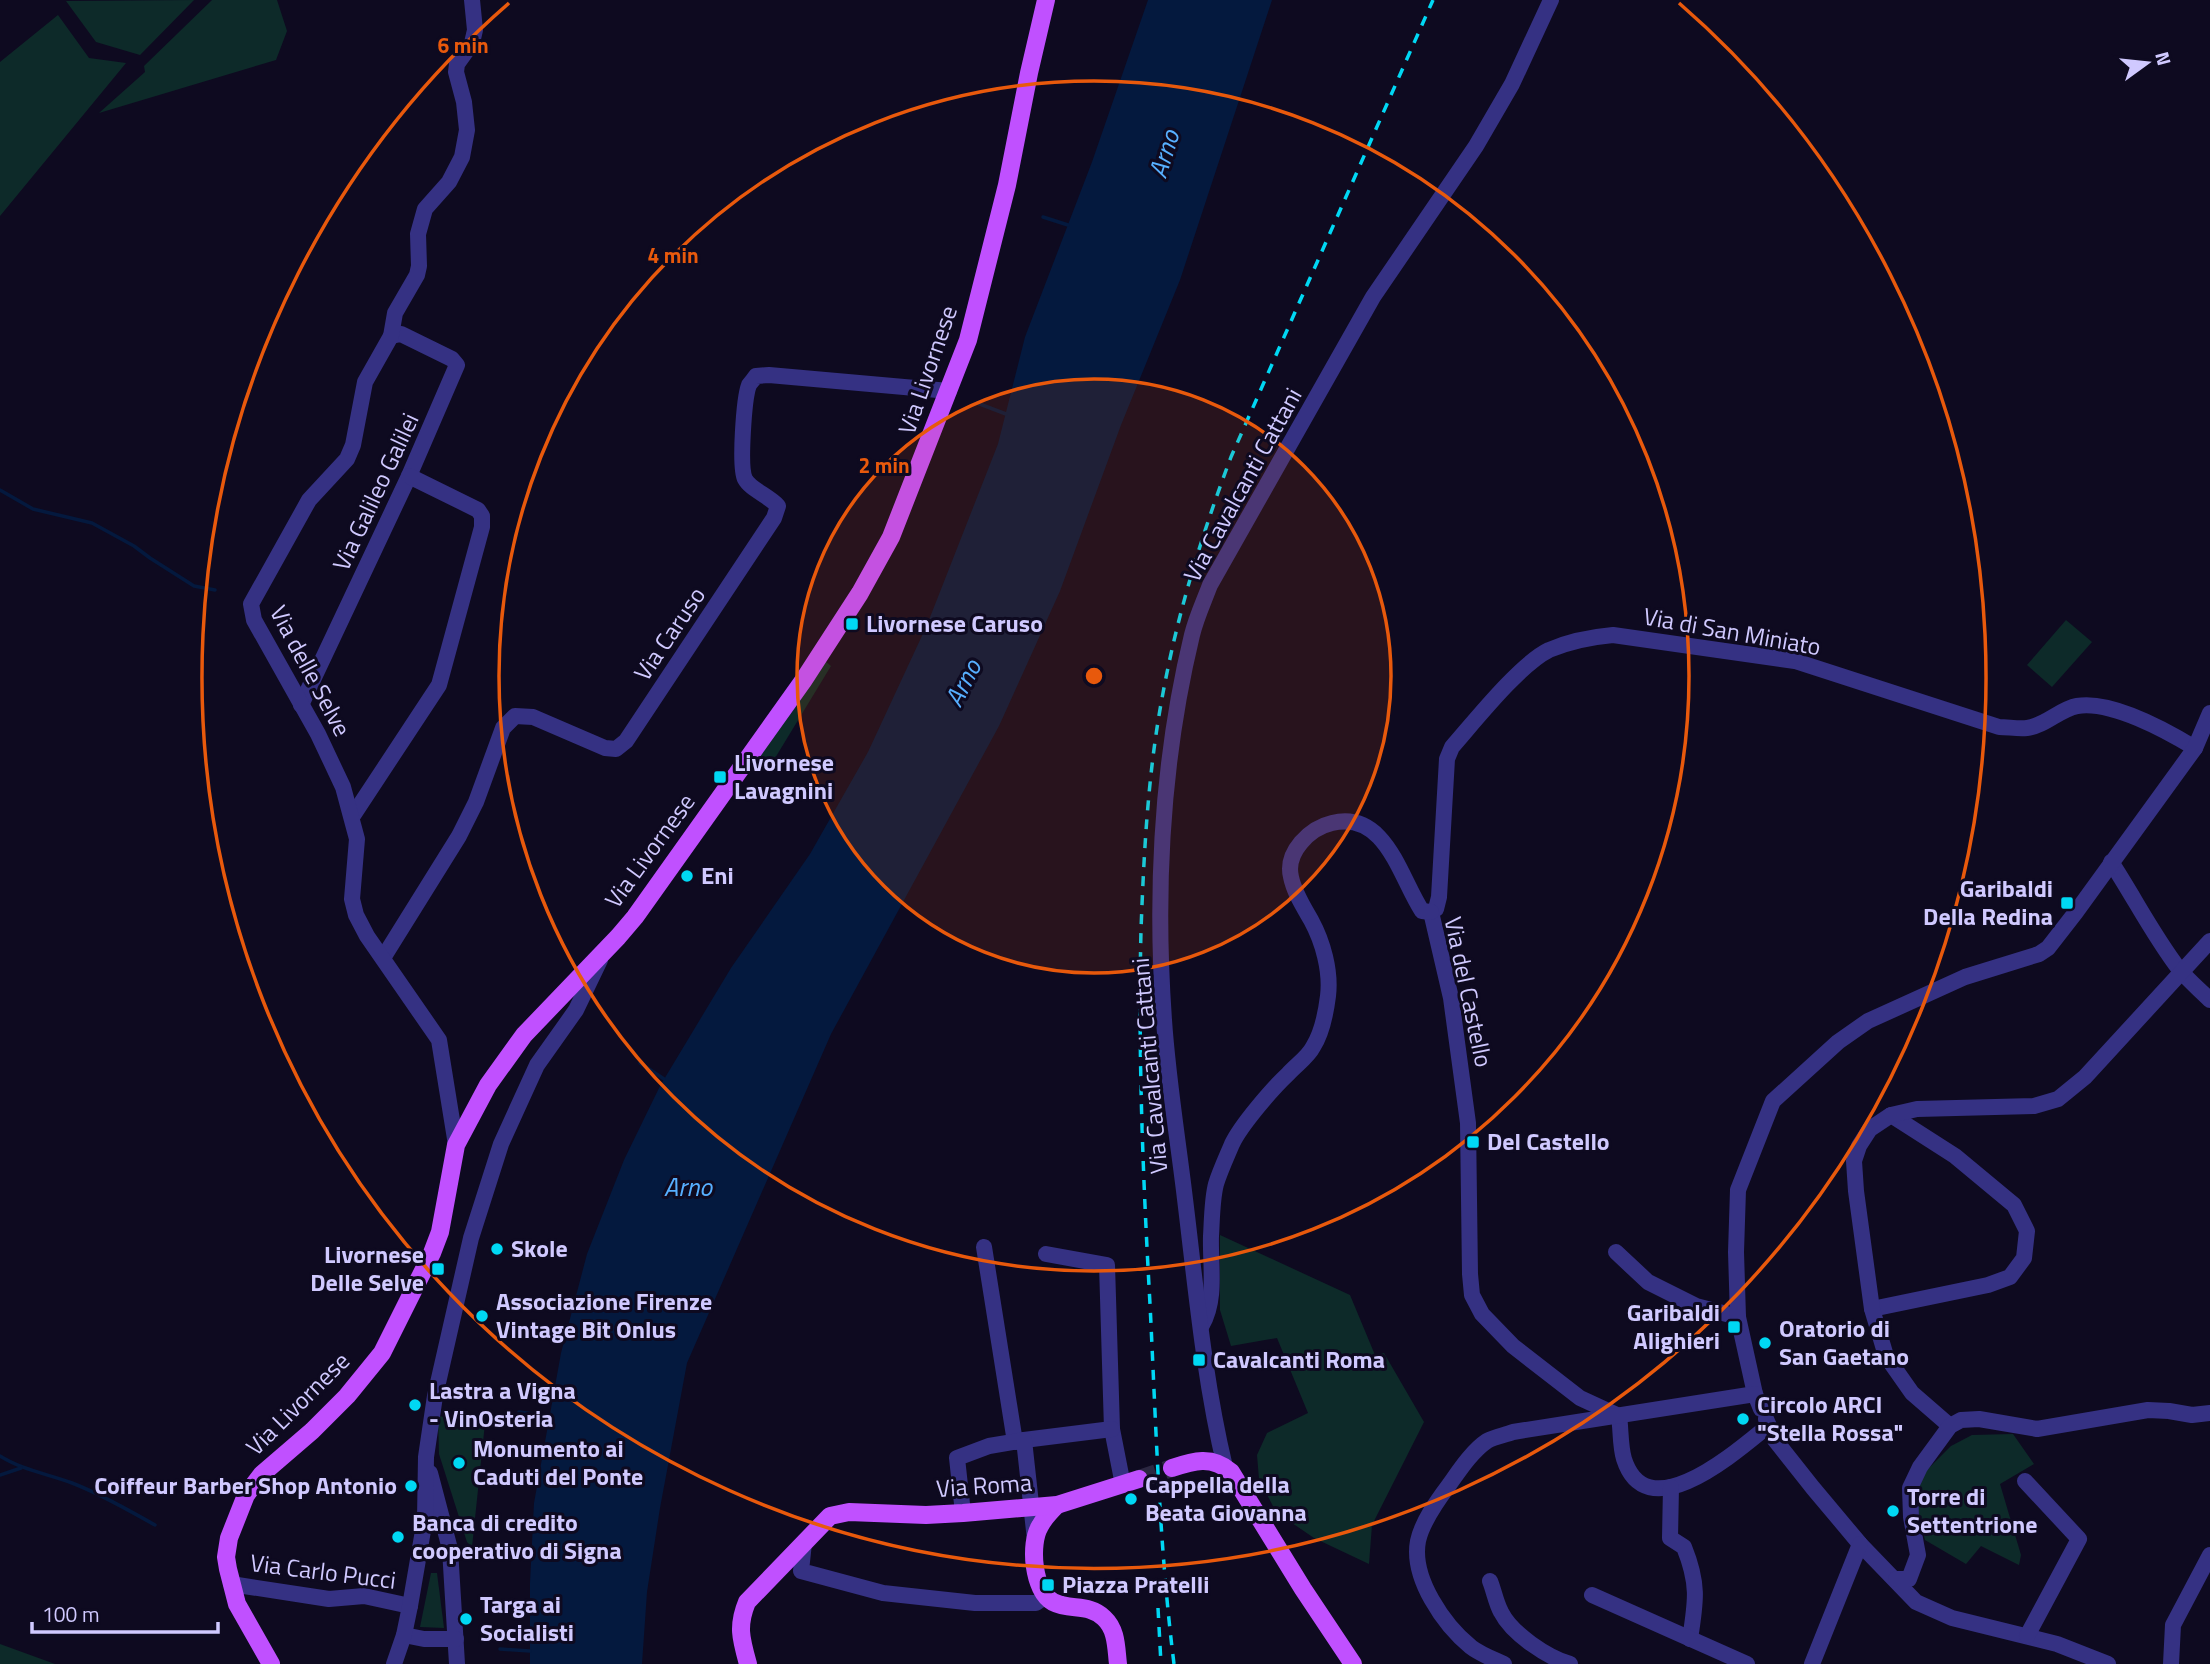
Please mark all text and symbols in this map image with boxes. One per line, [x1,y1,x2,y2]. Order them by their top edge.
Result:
north arrow [2112,28,2182,98]
text: 6 min [437,29,489,61]
text: N [2148,48,2180,69]
water label: Arno [1138,124,1190,183]
text: 4 min [647,239,699,271]
street label: Via Livornese [888,301,966,439]
street label: Via Cavalcanti Cattani [1174,381,1310,588]
street label: Via Galileo Galilei [323,407,427,576]
text: 2 min [858,449,910,481]
street label: Via Caruso [624,579,714,688]
street label: Via di San Miniato [1641,598,1824,664]
street label: Via delle Selve [261,599,361,743]
place label: Livornese Caruso [866,605,1043,641]
marker: Livornese Caruso [844,616,860,632]
water label: Arno [934,651,991,713]
centre of rings [1082,664,1106,688]
place label: Livornese Lavagnini [734,744,834,808]
marker: Livornese Lavagnini [712,769,728,785]
street label: Via Livornese [595,786,703,915]
place label: Eni [701,857,734,893]
marker: Eni [679,868,695,884]
place label: Garibaldi Della Redina [1923,870,2053,934]
marker: Garibaldi Della Redina [2059,895,2075,911]
street label: Via del Castello [1435,913,1502,1070]
street label: Via Cavalcanti Cattani [1122,957,1176,1176]
place label: Del Castello [1487,1123,1610,1159]
marker: Del Castello [1465,1134,1481,1150]
water label: Arno [664,1167,713,1206]
place label: Skole [511,1230,568,1266]
place label: Livornese Delle Selve [310,1236,424,1300]
marker: Skole [489,1241,505,1257]
marker: Livornese Delle Selve [430,1261,446,1277]
place label: Associazione Firenze Vintage Bit Onlus [496,1283,712,1347]
place label: Garibaldi Alighieri [1627,1294,1720,1358]
marker: Associazione Firenze Vintage Bit Onlus [474,1308,490,1324]
place label: Oratorio di San Gaetano [1779,1310,1909,1374]
marker: Garibaldi Alighieri [1726,1319,1742,1335]
marker: Oratorio di San Gaetano [1757,1335,1773,1351]
place label: Cavalcanti Roma [1213,1341,1385,1377]
street label: Via Livornese [237,1343,357,1463]
marker: Cavalcanti Roma [1191,1352,1207,1368]
place label: Lastra a Vigna - VinOsteria [429,1372,576,1436]
place label: Circolo ARCI "Stella Rossa" [1757,1386,1903,1450]
marker: Lastra a Vigna - VinOsteria [407,1397,423,1413]
marker: Circolo ARCI "Stella Rossa" [1735,1411,1751,1427]
place label: Monumento ai Caduti del Ponte [473,1430,643,1494]
marker: Monumento ai Caduti del Ponte [451,1455,467,1471]
street label: Via Roma [935,1464,1033,1506]
place label: Cappella della Beata Giovanna [1145,1466,1307,1530]
place label: Coiffeur Barber Shop Antonio [94,1467,397,1503]
marker: Coiffeur Barber Shop Antonio [403,1478,419,1494]
place label: Torre di Settentrione [1907,1478,2037,1542]
marker: Cappella della Beata Giovanna [1123,1491,1139,1507]
marker: Torre di Settentrione [1885,1503,1901,1519]
place label: Banca di credito cooperativo di Signa [412,1504,622,1568]
marker: Banca di credito cooperativo di Signa [390,1529,406,1545]
street label: Via Carlo Pucci [248,1544,398,1598]
place label: Piazza Pratelli [1062,1566,1209,1602]
marker: Piazza Pratelli [1040,1577,1056,1593]
place label: Targa ai Socialisti [480,1586,574,1650]
scale bar [32,1590,217,1634]
text: 100 m [42,1598,99,1630]
marker: Targa ai Socialisti [458,1611,474,1627]

